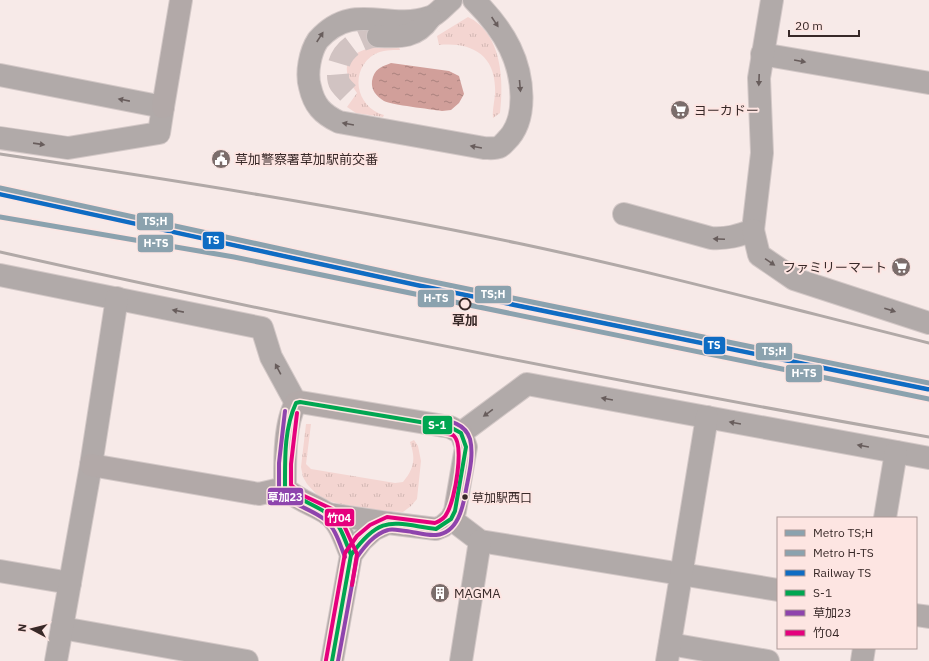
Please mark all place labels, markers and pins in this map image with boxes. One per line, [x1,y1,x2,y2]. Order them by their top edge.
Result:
supermarket icon: ヨーカドー [669,99,691,121]
place label: ヨーカドー [694,102,759,119]
public building icon: 草加警察署草加駅前交番 [210,148,232,170]
place label: 草加警察署草加駅前交番 [235,151,378,168]
supermarket icon: ファミリーマート [890,256,912,278]
place label: ファミリーマート [783,259,887,276]
marker: 草加 [458,297,472,311]
place label: 草加 [452,312,478,329]
place label: 草加駅西口 [472,490,532,505]
marker: 草加駅西口 [460,492,470,502]
building icon: MAGMA [429,582,451,604]
place label: MAGMA [454,585,501,602]

